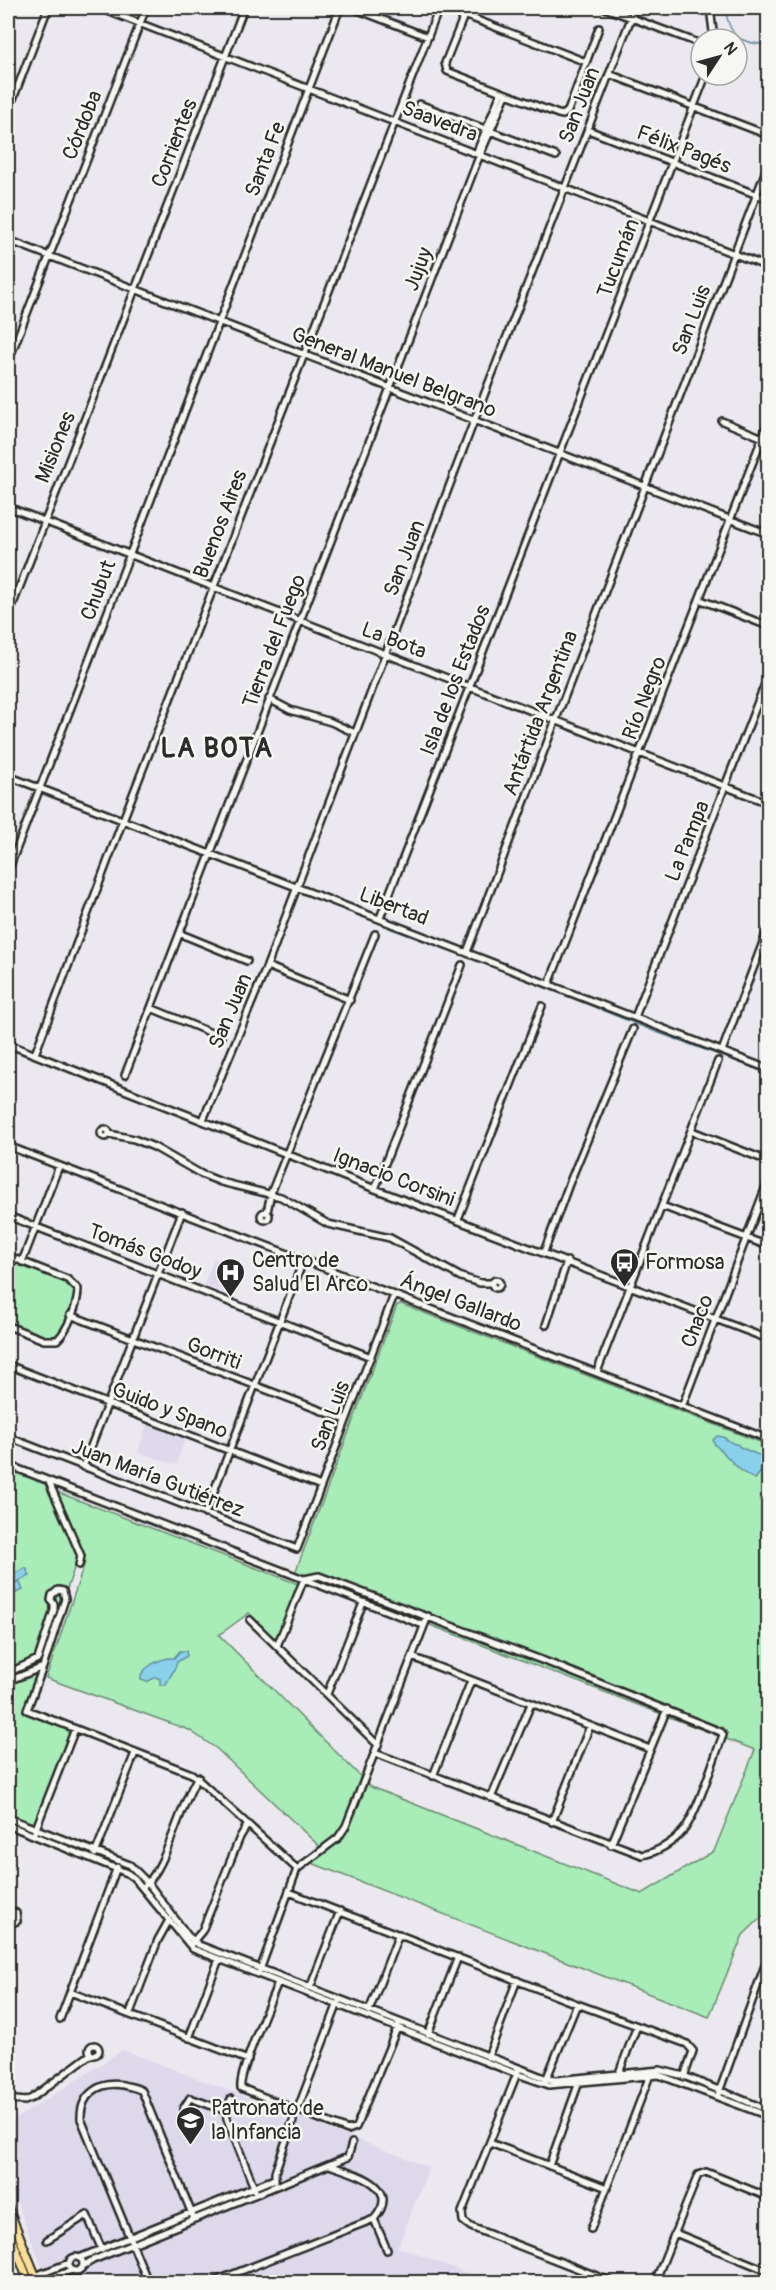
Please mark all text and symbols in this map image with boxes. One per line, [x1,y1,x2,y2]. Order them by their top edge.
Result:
north arrow [689,27,749,87]
text: N [719,39,742,59]
street label: San Juan [553,63,606,147]
street label: Córdoba [56,86,109,164]
street label: Corrientes [145,94,204,191]
street label: Saavedra [398,95,482,148]
street label: Santa Fe [239,117,292,201]
street label: Félix Pagés [633,119,736,180]
street label: Tucumán [591,215,646,302]
street label: Jujuy [398,244,439,295]
street label: San Luis [666,281,717,359]
street label: General Manuel Belgrano [287,321,500,424]
street label: Misiones [29,407,82,487]
street label: Buenos Aires [187,466,254,582]
street label: San Juan [378,516,431,600]
street label: Chubut [75,556,122,624]
street label: Tierra del Fuego [237,571,312,712]
street label: Isla de los Estados [414,600,497,759]
street label: La Bota [357,616,430,665]
street label: Antártida Argentina [497,627,584,800]
street label: Río Negro [616,653,673,744]
district label: LA BOTA [160,732,274,765]
street label: La Pampa [659,797,716,886]
street label: Libertad [355,881,432,932]
street label: San Juan [203,969,258,1053]
street label: Ignacio Corsini [329,1142,459,1213]
street label: Tomás Godoy [84,1218,205,1285]
bus stop icon: Formosa [608,1246,640,1288]
place label: Centro de Salud El Arco [252,1247,368,1298]
place label: Formosa [645,1249,724,1276]
hospital icon: Centro de Salud El Arco [215,1256,247,1298]
street label: Ángel Gallardo [396,1267,525,1338]
street label: Chaco [675,1291,720,1351]
street label: Gorriti [183,1331,245,1376]
street label: Guido y Spano [108,1376,232,1445]
street label: San Luis [305,1377,356,1455]
street label: Juan María Gutiérrez [68,1433,248,1524]
place label: Patronato de la Infancia [211,2095,324,2146]
school or university icon: Patronato de la Infancia [174,2104,206,2146]

